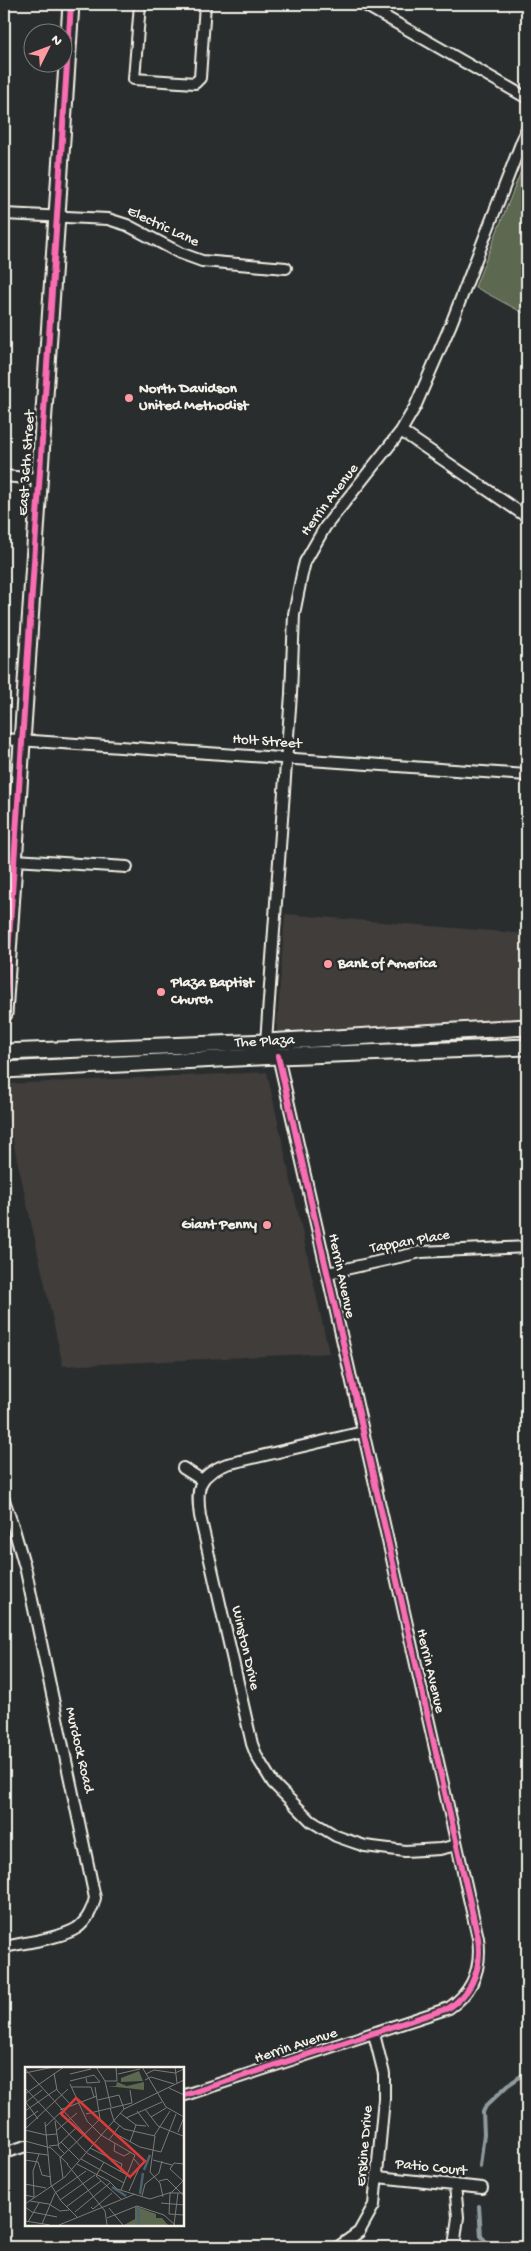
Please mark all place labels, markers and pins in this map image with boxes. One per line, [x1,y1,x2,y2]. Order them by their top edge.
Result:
place label: North Davidson United Methodist [139,380,250,415]
marker: North Davidson United Methodist [123,392,135,404]
place label: Bank of America [337,955,437,973]
marker: Bank of America [322,958,334,970]
place label: Plaza Baptist Church [170,974,256,1009]
marker: Plaza Baptist Church [155,986,167,998]
place label: Giant Penny [182,1216,258,1234]
marker: Giant Penny [261,1219,273,1231]

